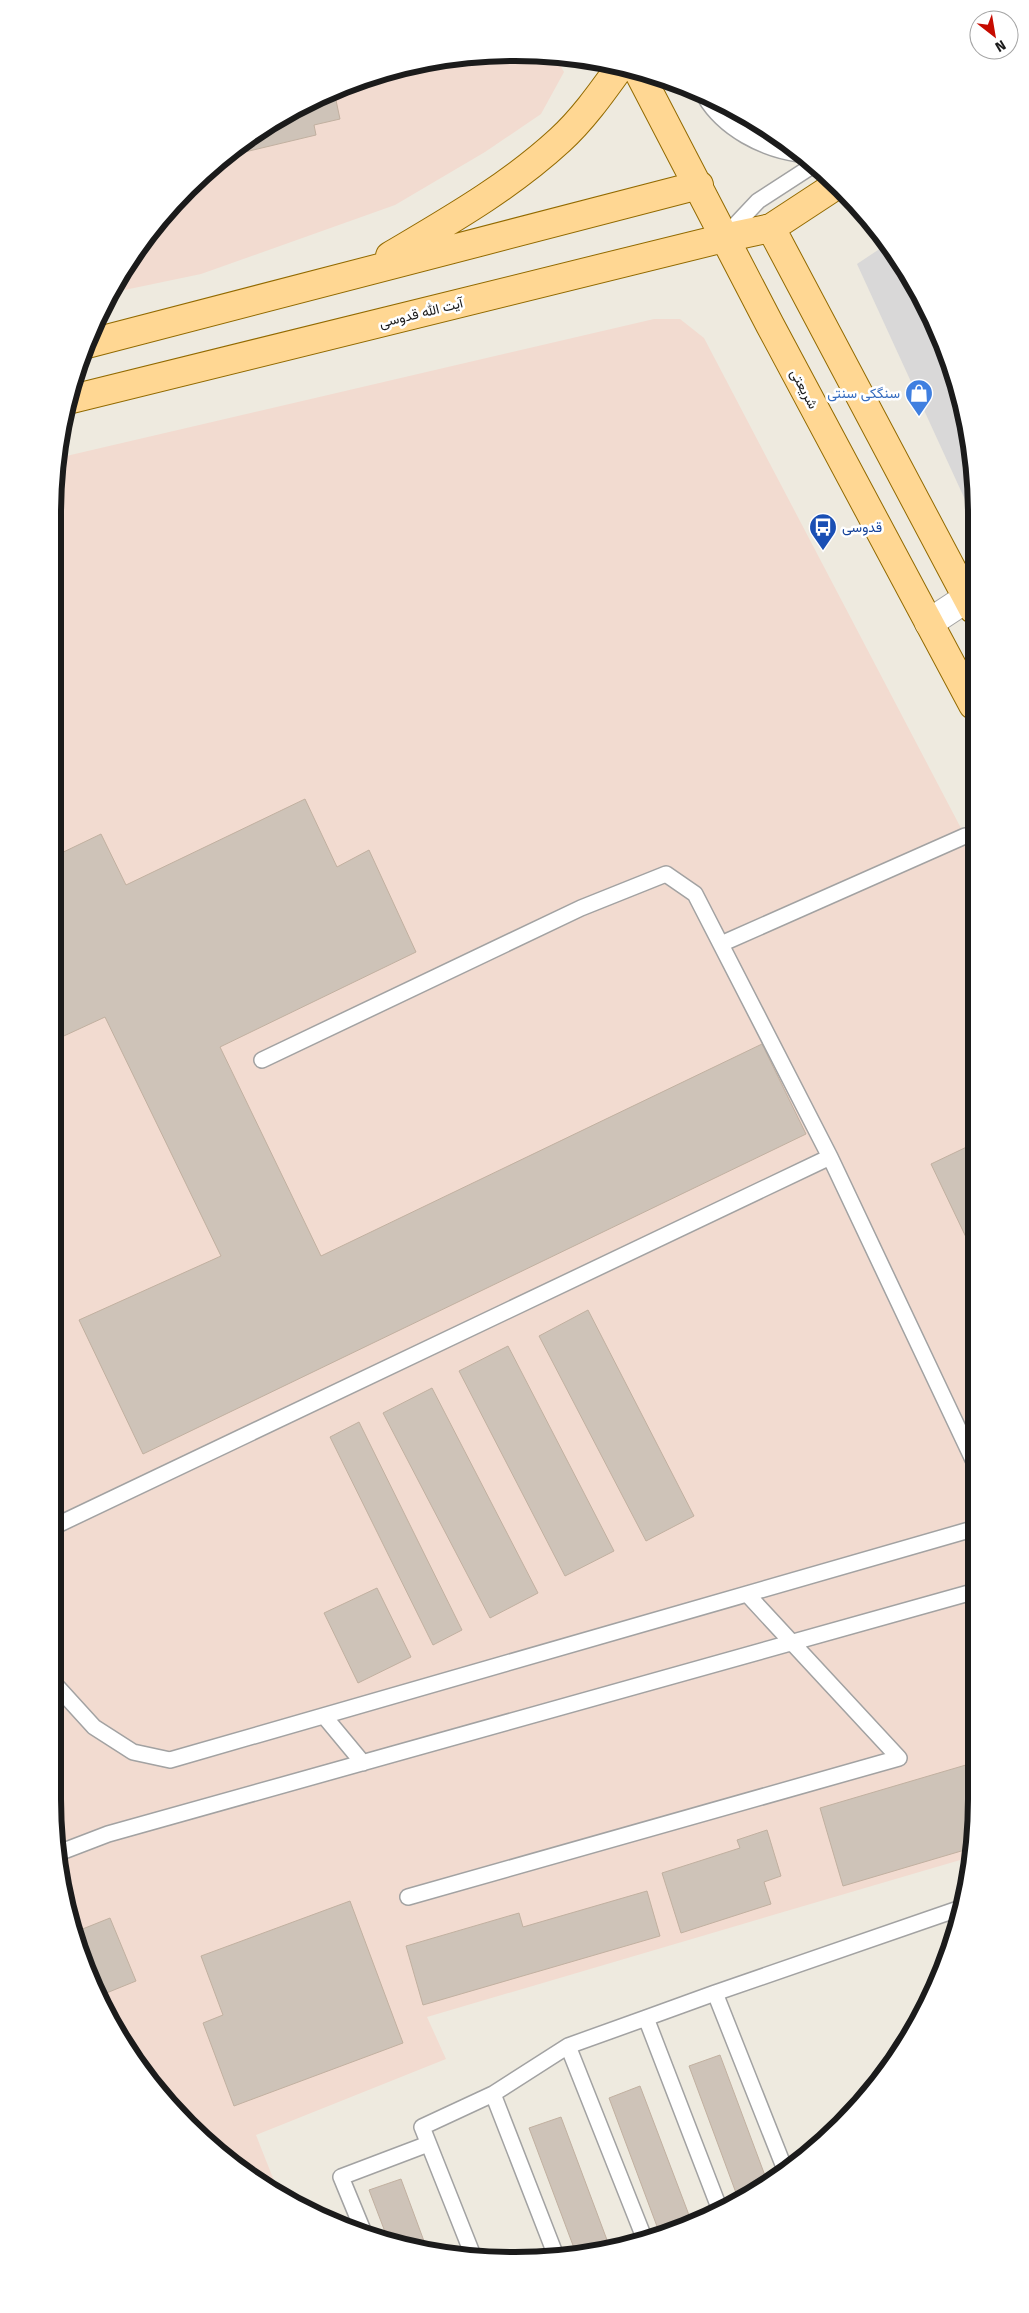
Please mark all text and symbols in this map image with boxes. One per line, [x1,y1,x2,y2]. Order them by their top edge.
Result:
north arrow [969,10,1019,60]
text: N [992,36,1009,55]
street label: آیت الله قدوسی [377,294,466,332]
street label: شریعتی [786,366,822,412]
shop icon: سنگکی سنتی [904,378,934,417]
place label: سنگکی سنتی [827,385,900,402]
bus stop icon: قدوسی [808,512,838,551]
place label: قدوسی [842,519,882,536]

